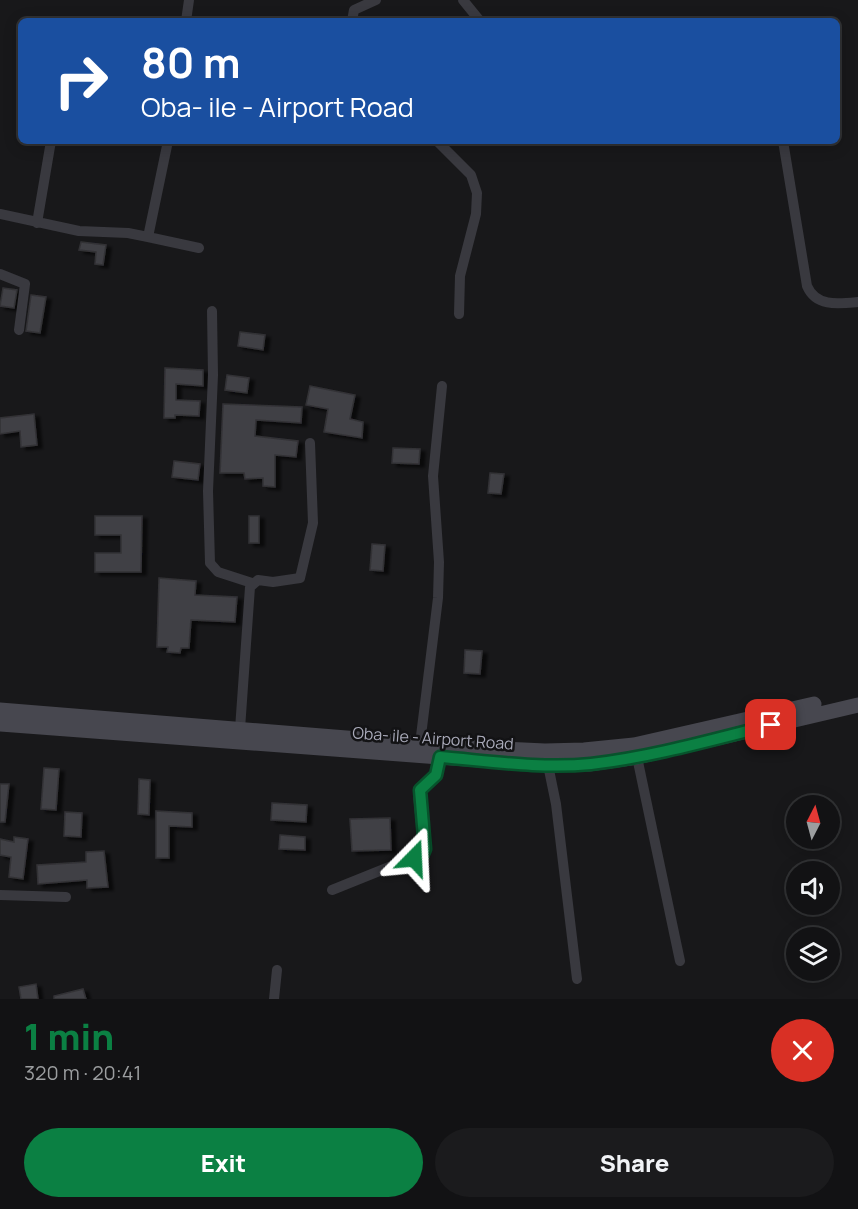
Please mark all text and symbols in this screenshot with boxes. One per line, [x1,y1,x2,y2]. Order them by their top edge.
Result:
text: 80 m [141,33,241,91]
icon: right [42,42,120,120]
text: Oba- ile - Airport Road [141,88,414,125]
pin [745,699,796,750]
icon: arrive [754,708,787,741]
street label: Oba- ile - Airport Road [352,721,514,755]
north arrow [786,795,840,849]
map controls [786,795,840,981]
position arrow [382,826,446,890]
button: sound [786,861,840,915]
button: layers [786,927,840,981]
text: 1 min [24,1012,114,1061]
button: close [771,1019,834,1082]
text: 320 m · 20:41 [24,1059,141,1086]
button: Exit [24,1128,423,1197]
button: Share [435,1128,834,1197]

